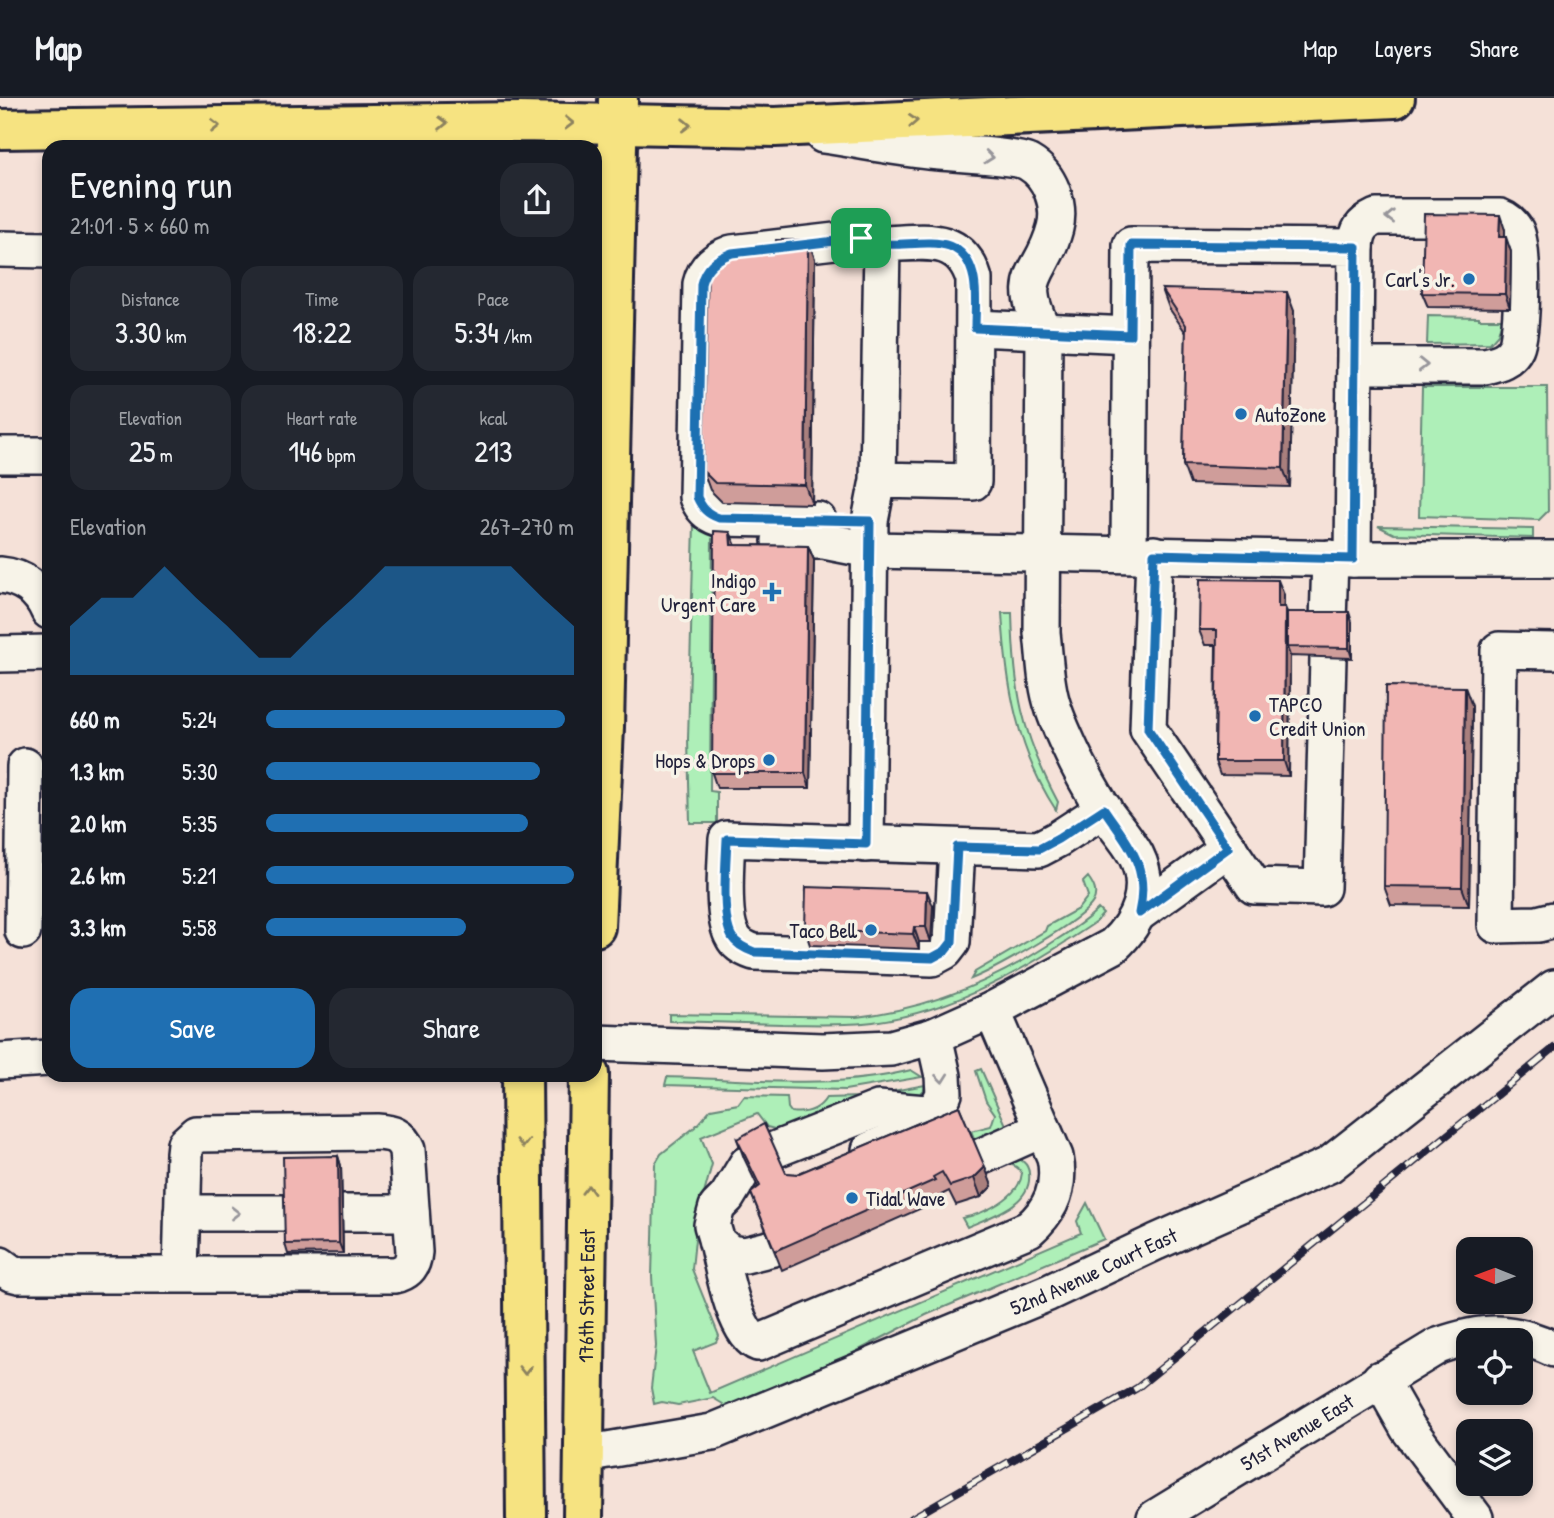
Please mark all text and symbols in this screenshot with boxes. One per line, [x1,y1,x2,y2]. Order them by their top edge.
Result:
text: Map [35,26,82,70]
text: Map [1303,32,1337,64]
text: Layers [1375,32,1432,64]
text: Share [1470,32,1519,64]
one-way arrow [908,113,919,128]
one-way arrow [437,115,448,130]
one-way arrow [564,115,574,131]
one-way arrow [210,118,221,134]
one-way arrow [680,118,691,133]
one-way arrow [983,149,994,164]
text: Evening run [70,158,233,210]
button: share [500,163,574,237]
pin [831,208,891,268]
one-way arrow [1384,209,1395,224]
text: 21:01 · 5 × 660 m [70,210,209,241]
icon: arrive [842,219,880,257]
place label: Carl's Jr. [1385,265,1455,294]
marker: Carl's Jr. [1461,271,1477,287]
text: Distance [122,286,180,312]
text: Time [305,286,339,312]
text: Pace [478,286,509,312]
text: 3.30 [115,312,161,352]
text: 18:22 [293,312,351,352]
text: 5:34 [455,312,499,352]
text: km [161,323,187,349]
text: /km [499,323,532,349]
one-way arrow [1418,357,1429,373]
place label: AutoZone [1255,400,1326,429]
text: Elevation [119,405,182,431]
text: Heart rate [287,405,357,431]
text: kcal [479,405,507,431]
marker: AutoZone [1233,406,1249,422]
text: 25 [129,431,155,471]
text: 146 [288,431,322,471]
text: 213 [474,431,513,471]
text: m [155,442,173,468]
text: bpm [322,442,356,468]
text: Elevation [70,511,146,542]
text: 267–270 m [480,511,574,542]
place label: Indigo Urgent Care [661,566,756,619]
marker: Indigo Urgent Care [762,582,782,602]
place label: TAPCO Credit Union [1269,690,1366,743]
text: 660 m [70,704,120,735]
text: 5:24 [182,704,216,735]
marker: TAPCO Credit Union [1247,708,1263,724]
place label: Hops & Drops [655,746,755,775]
marker: Hops & Drops [761,752,777,768]
text: 1.3 km [70,756,124,787]
text: 5:30 [182,756,218,787]
text: 2.0 km [70,808,126,839]
text: 5:35 [182,808,217,839]
text: 2.6 km [70,860,125,891]
text: 5:21 [182,860,216,891]
text: 3.3 km [70,912,126,943]
text: 5:58 [182,912,217,943]
place label: Taco Bell [789,916,858,945]
marker: Taco Bell [863,922,879,938]
button: Save [70,988,315,1068]
button: Share [329,988,574,1068]
one-way arrow [935,1072,950,1084]
one-way arrow [515,1138,531,1148]
one-way arrow [580,1184,595,1195]
place label: Tidal Wave [866,1184,945,1213]
marker: Tidal Wave [844,1190,860,1206]
one-way arrow [230,1205,241,1221]
street label: 52nd Avenue Court East [1006,1220,1182,1322]
street label: 176th Street East [571,1228,601,1363]
north arrow [1456,1237,1533,1314]
map controls [1456,1237,1533,1496]
button: locate [1456,1328,1533,1405]
one-way arrow [517,1365,533,1376]
street label: 51st Avenue East [1235,1386,1360,1477]
button: layers [1456,1419,1533,1496]

